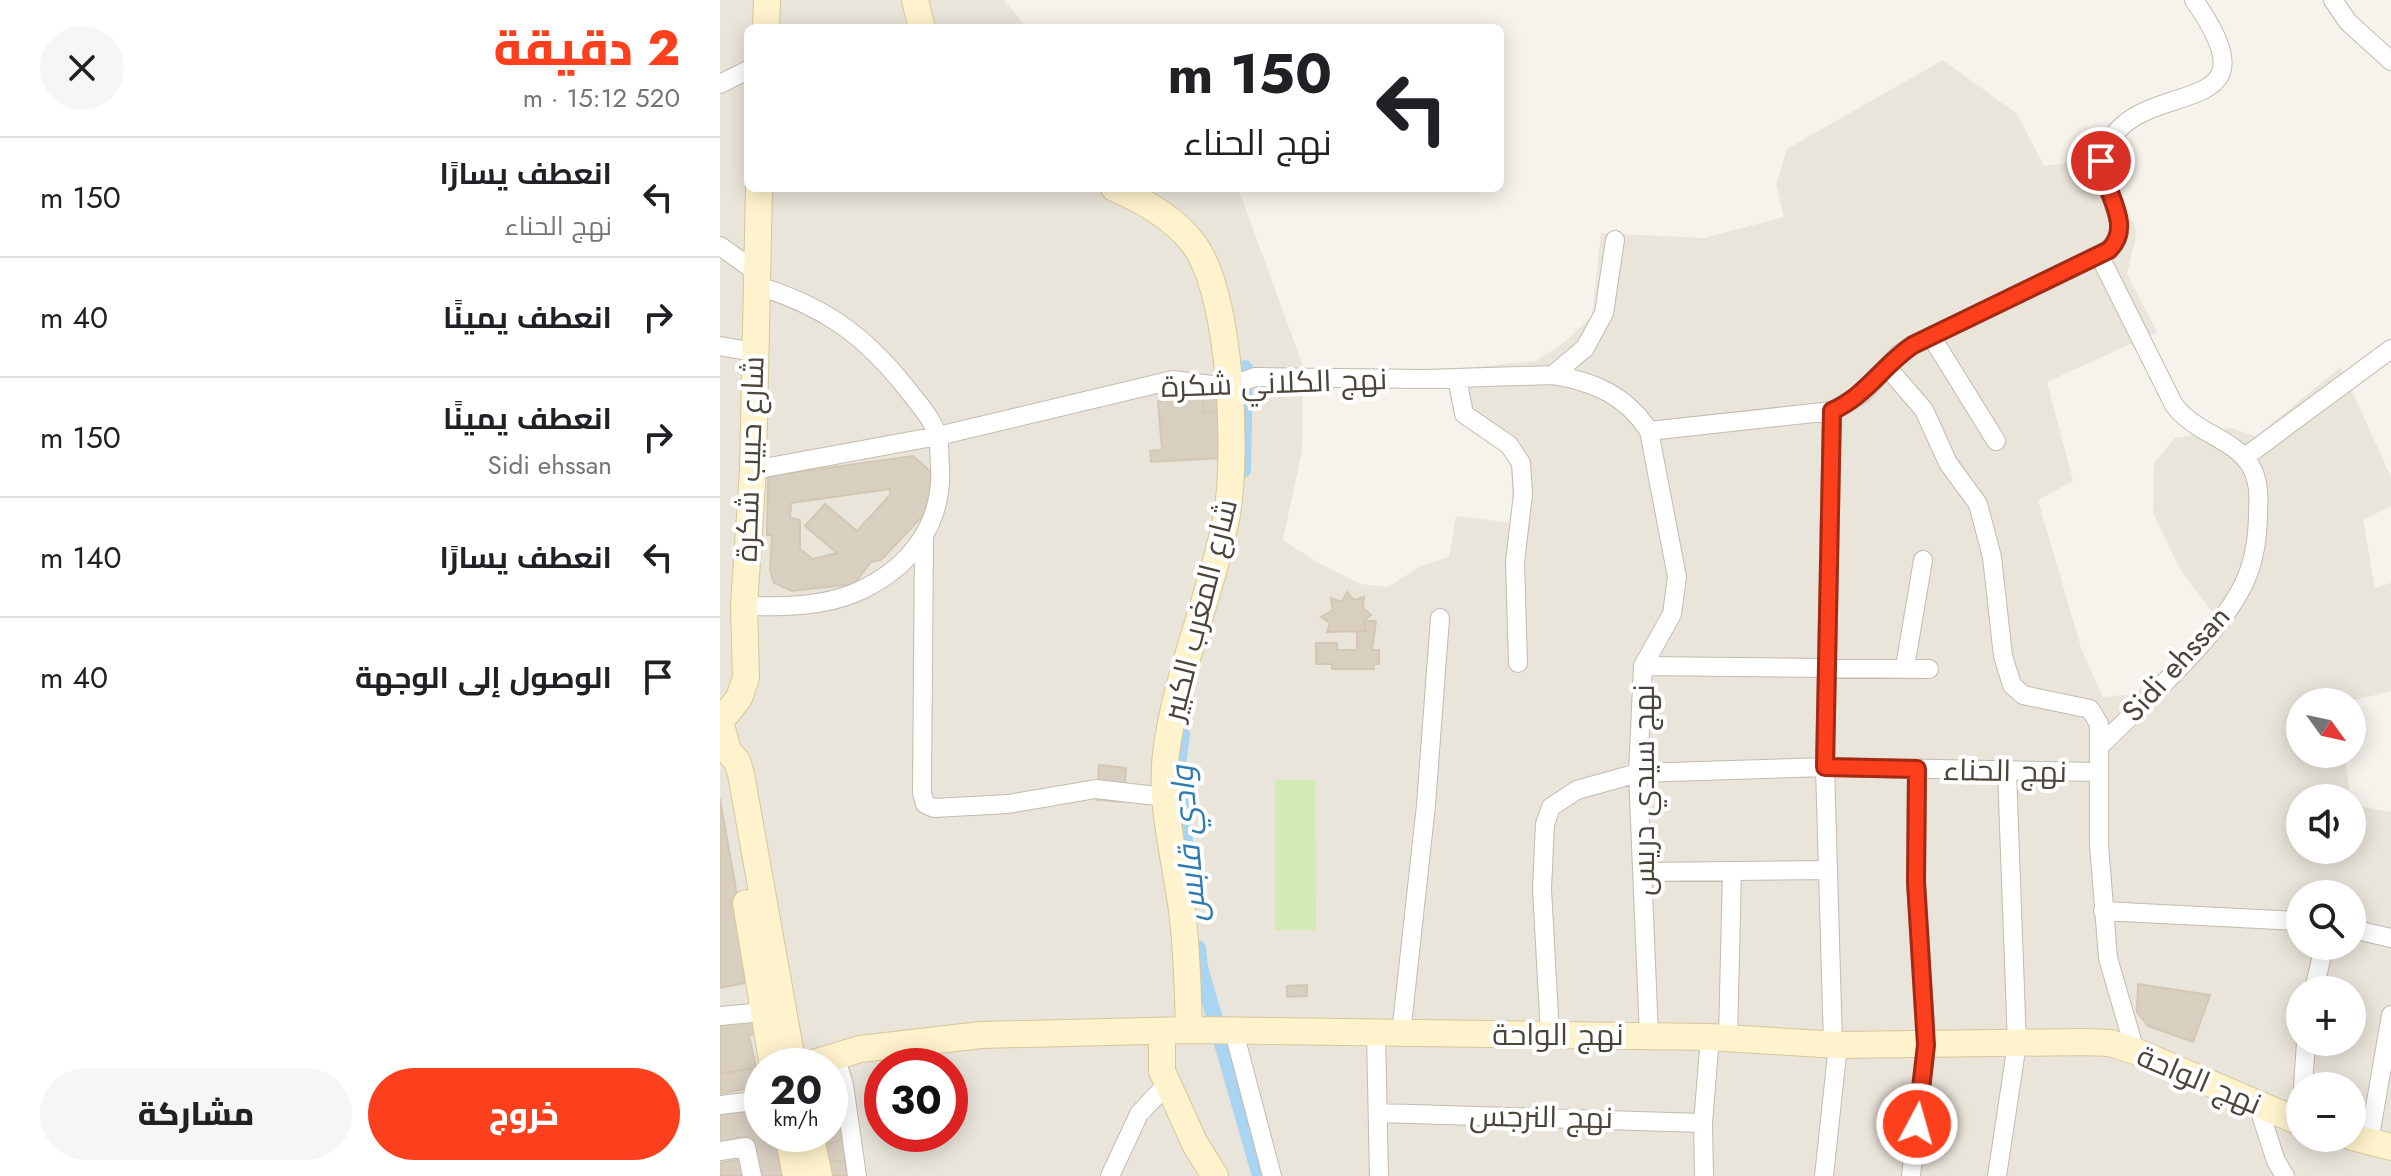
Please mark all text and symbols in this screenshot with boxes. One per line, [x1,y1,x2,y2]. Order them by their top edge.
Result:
text: 2 دقيقة [493,14,680,83]
button: close [40,26,124,110]
text: 150 m [1168,33,1332,114]
icon: left [1360,56,1464,160]
text: 520 m · 15:12 [523,79,680,117]
text: نهج الحناء [1183,116,1332,168]
pin [2067,127,2135,195]
icon: arrive [2079,139,2123,183]
text: انعطف يسارًا [439,152,612,195]
icon: left [636,175,680,219]
text: 150 m [40,176,121,219]
text: نهج الحناء [504,207,612,245]
icon: right [636,295,680,339]
text: 40 m [40,296,108,339]
text: انعطف يمينًا [443,296,612,339]
street label: شارع حبيب شكرة [724,355,775,563]
street label: نهج الكلاني شكرة [1160,357,1388,410]
text: انعطف يمينًا [443,397,612,440]
icon: right [636,415,680,459]
text: 150 m [40,416,121,459]
text: Sidi ehssan [487,446,612,484]
street label: شارع المغرب الكبير [1151,494,1248,727]
icon: left [636,535,680,579]
text: 140 m [40,536,121,579]
text: انعطف يسارًا [439,536,612,579]
street label: Sidi ehssan [2112,596,2240,731]
icon: arrive [636,655,680,699]
text: 40 m [40,656,108,699]
text: الوصول إلى الوجهة [355,656,612,699]
street label: نهج سيدي دريس [1622,684,1667,896]
north arrow [2286,688,2366,768]
map controls [2286,688,2366,1152]
street label: نهج الحناء [1943,748,2067,793]
water label: وادي قابس [1158,761,1220,924]
button: sound [2286,784,2366,864]
button: search [2286,880,2366,960]
button: + [2286,976,2366,1056]
street label: نهج الواحة [1492,1013,1624,1056]
street label: نهج الواحة [2130,1034,2268,1125]
speed limit sign: 30 [864,1048,968,1152]
text: 20 [770,1061,822,1119]
button: مشاركة [40,1068,352,1160]
button: خروج [368,1068,680,1160]
button: − [2286,1072,2366,1152]
position arrow [1875,1082,1959,1166]
street label: نهج النرجس [1469,1094,1613,1139]
text: km/h [773,1105,819,1134]

